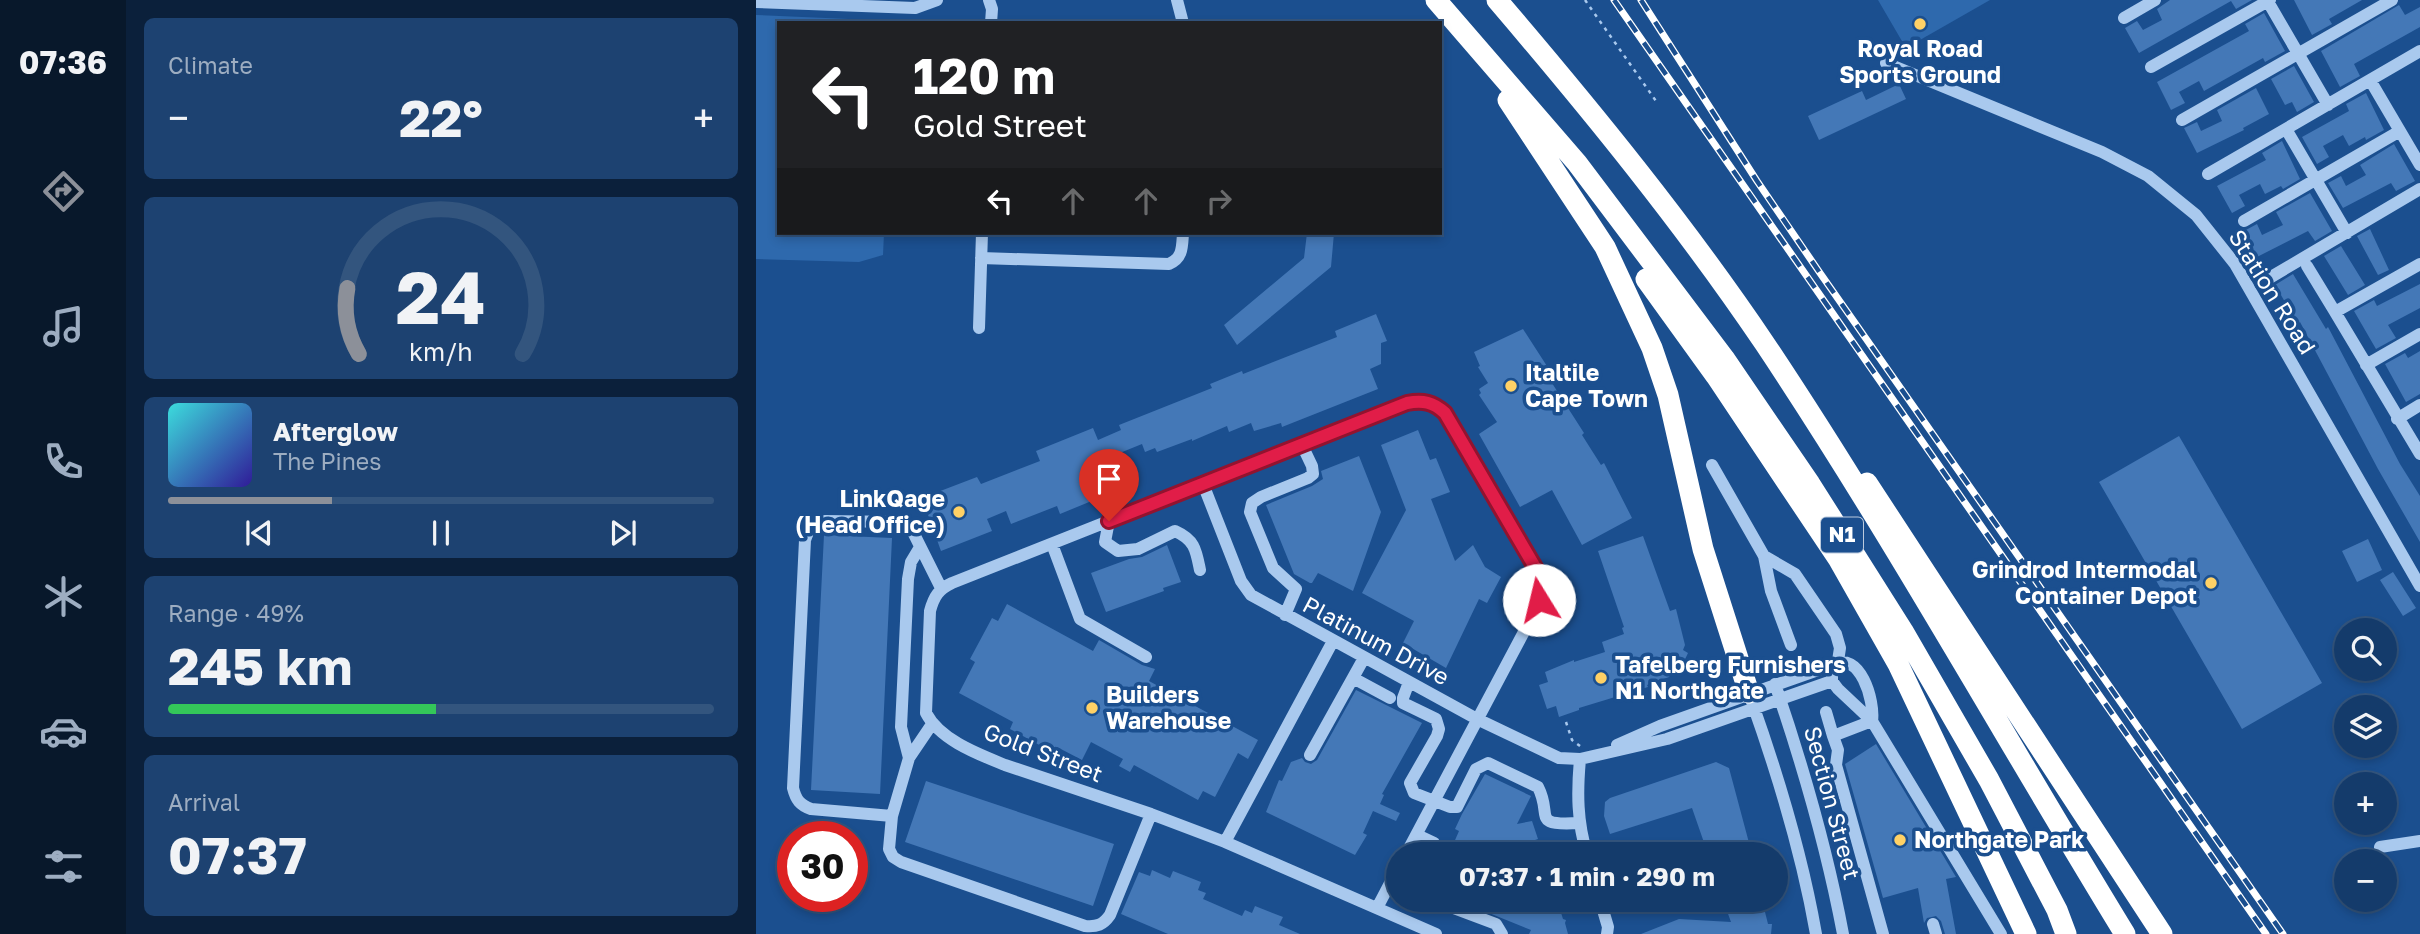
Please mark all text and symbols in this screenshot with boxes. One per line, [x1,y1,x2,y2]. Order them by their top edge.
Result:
marker: Royal Road Sports Ground [1912,16,1928,32]
place label: Royal Road Sports Ground [1839,34,2001,88]
text: 07:36 [19,43,107,81]
text: 120 m [913,46,1055,105]
icon: left [798,49,889,140]
text: Climate [168,51,253,79]
text: 22° [399,86,483,148]
text: − [168,95,189,140]
text: + [693,95,714,140]
text: Gold Street [913,106,1087,144]
icon: directions [39,167,88,216]
icon: left [981,182,1019,220]
icon: ahead [1054,182,1092,220]
icon: ahead [1127,182,1165,220]
icon: right [1200,182,1238,220]
street label: Station Road [2223,224,2322,359]
text: 24 [396,253,486,340]
icon: music [39,302,88,351]
text: km/h [409,336,473,367]
place label: Italtile Cape Town [1525,358,1648,412]
marker: Italtile Cape Town [1503,378,1519,394]
text: Afterglow [273,416,398,447]
icon: phone [39,437,88,486]
text: The Pines [273,447,381,475]
pin [1079,449,1139,521]
icon: arrive [1090,460,1128,498]
place label: LinkQage (Head Office) [795,484,945,538]
marker: LinkQage (Head Office) [951,504,967,520]
icon: previous [240,514,278,552]
icon: pause [422,514,460,552]
icon: next [604,514,642,552]
road number: N1 [1821,518,1863,552]
place label: Grindrod Intermodal Container Depot [1972,555,2197,609]
position arrow [1502,563,1576,637]
icon: climate [39,572,88,621]
marker: Grindrod Intermodal Container Depot [2203,575,2219,591]
street label: Platinum Drive [1299,590,1454,690]
text: Range · 49% [168,599,304,627]
map controls [2334,618,2397,912]
button: search [2334,618,2397,681]
text: 245 km [168,634,353,696]
place label: Tafelberg Furnishers N1 Northgate [1615,650,1846,704]
marker: Tafelberg Furnishers N1 Northgate [1593,670,1609,686]
place label: Builders Warehouse [1106,680,1231,734]
button: layers [2334,695,2397,758]
marker: Builders Warehouse [1084,700,1100,716]
icon: car [39,707,88,756]
street label: Gold Street [980,717,1107,788]
street label: Section Street [1799,723,1867,883]
button: + [2334,772,2397,835]
text: Arrival [168,788,240,816]
speed limit sign: 30 [777,821,868,912]
text: 07:37 [168,823,307,885]
place label: Northgate Park [1914,825,2085,853]
marker: Northgate Park [1892,832,1908,848]
icon: filters [39,842,88,891]
button: − [2334,849,2397,912]
text: 07:37 · 1 min · 290 m [1459,861,1715,892]

